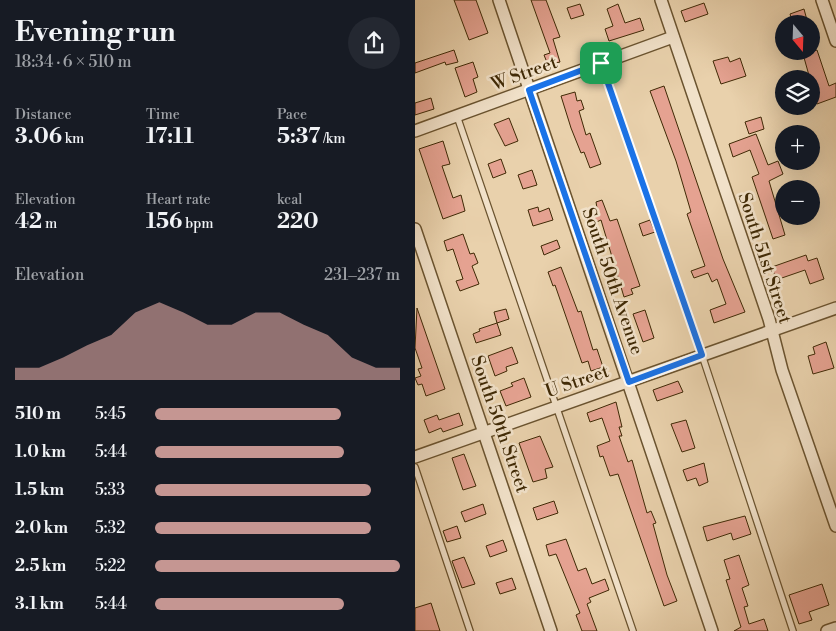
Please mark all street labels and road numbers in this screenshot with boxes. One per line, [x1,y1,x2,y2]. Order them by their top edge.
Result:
street label: W Street [487,51,561,96]
street label: South 51st Street [733,190,797,327]
street label: South 50th Avenue [577,205,648,358]
street label: South 50th Street [465,353,534,496]
street label: U Street [542,360,613,403]

